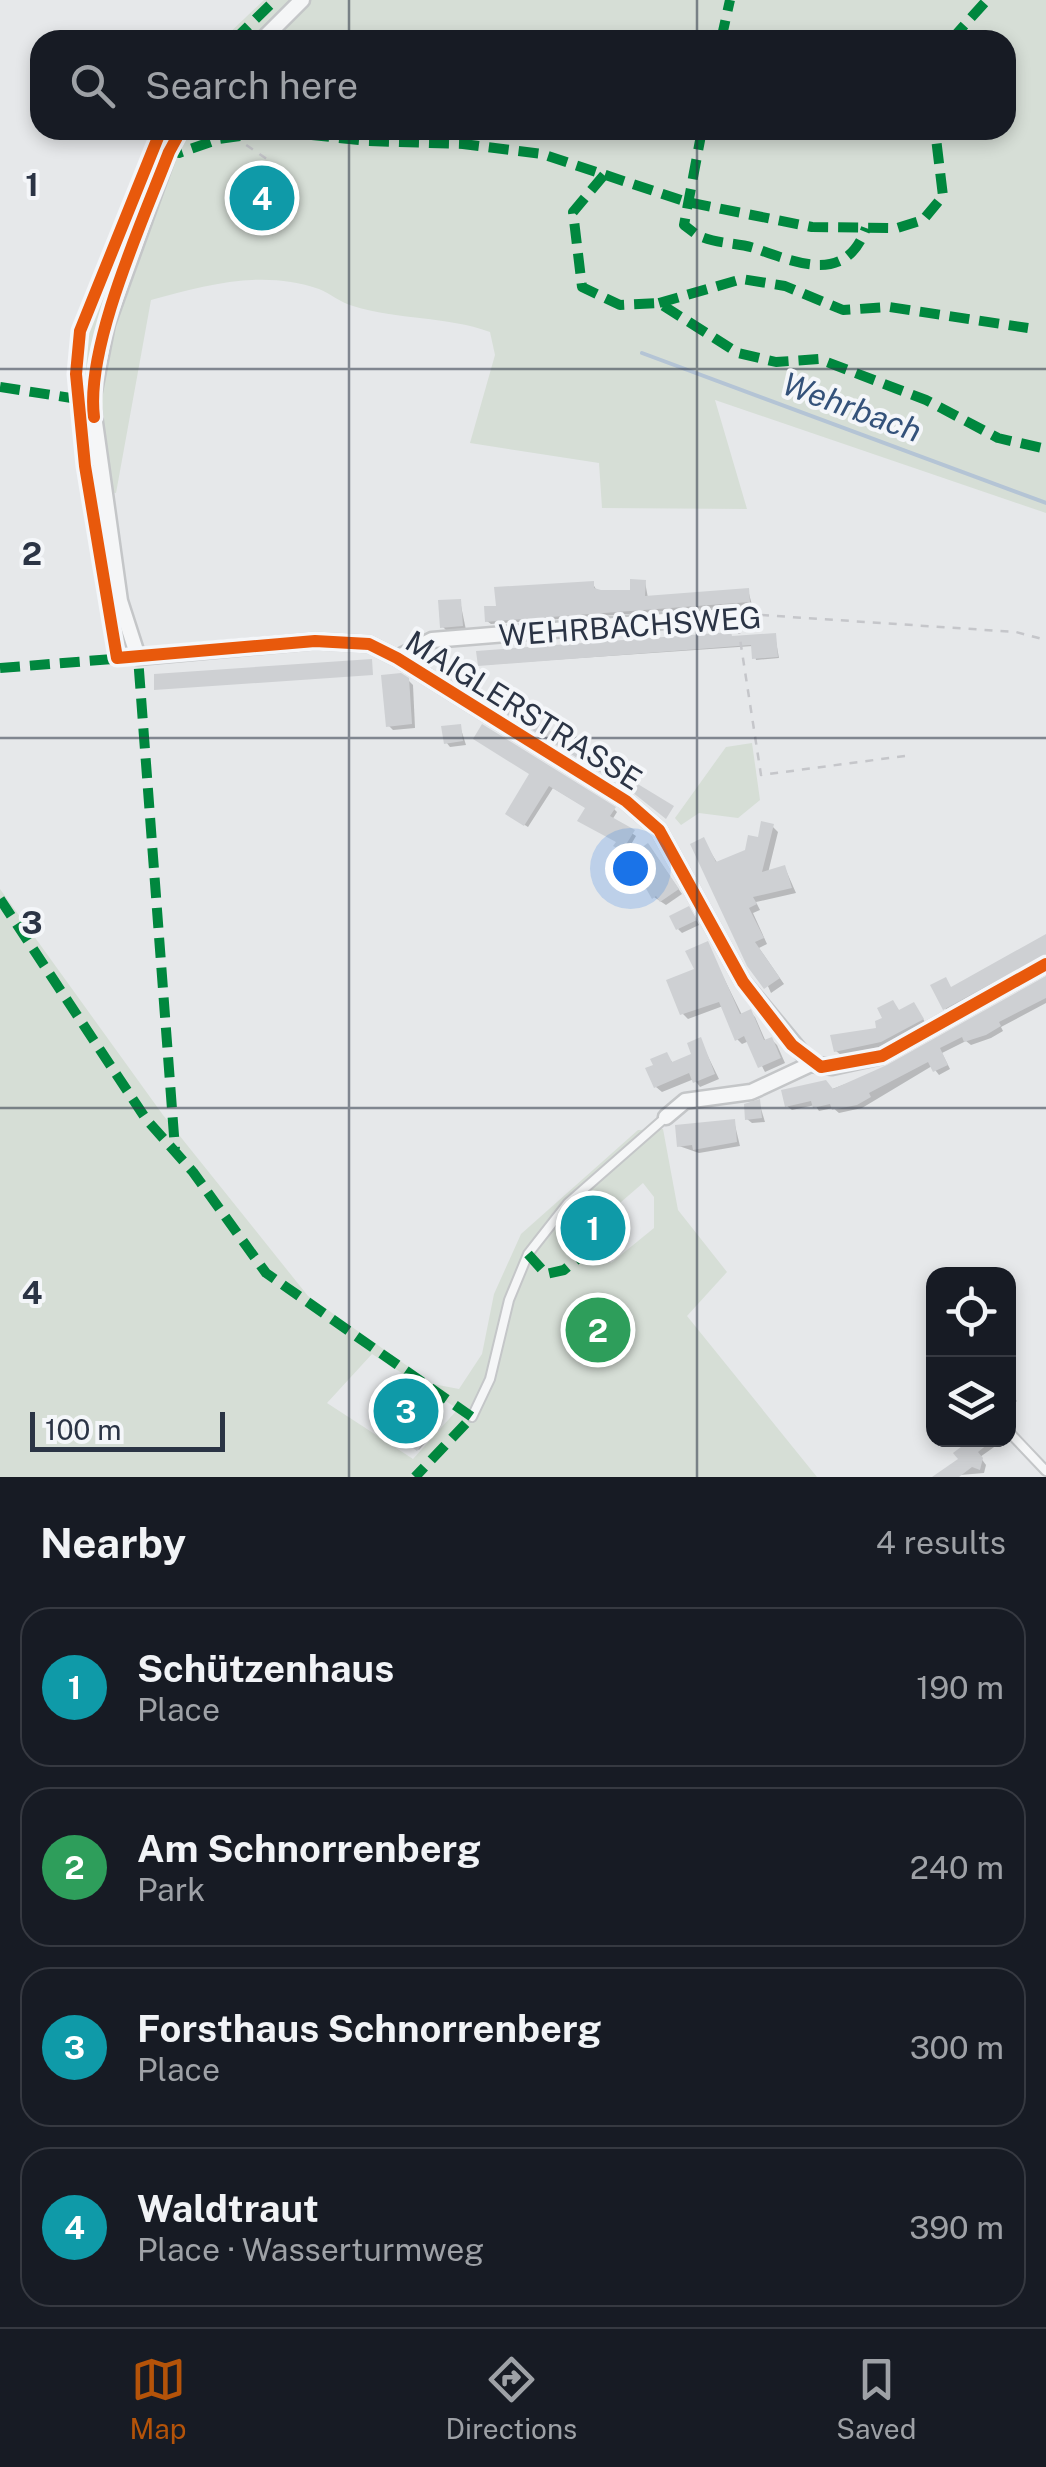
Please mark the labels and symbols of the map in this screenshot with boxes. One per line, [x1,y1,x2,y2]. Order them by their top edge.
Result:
pin: 4 [230,160,294,236]
text: 1 [25,166,39,203]
water label: Wehrbach [778,365,926,449]
text: 2 [22,535,42,572]
street label: WEHRBACHSWEG [497,599,763,653]
street label: MAIGLERSTRASSE [399,623,649,797]
your location [605,843,656,894]
text: 3 [21,904,43,941]
pin: 1 [560,1190,626,1266]
text: 4 [22,1274,43,1311]
pin: 2 [566,1292,630,1368]
pin: 3 [374,1374,438,1448]
scale bar [30,1407,225,1452]

